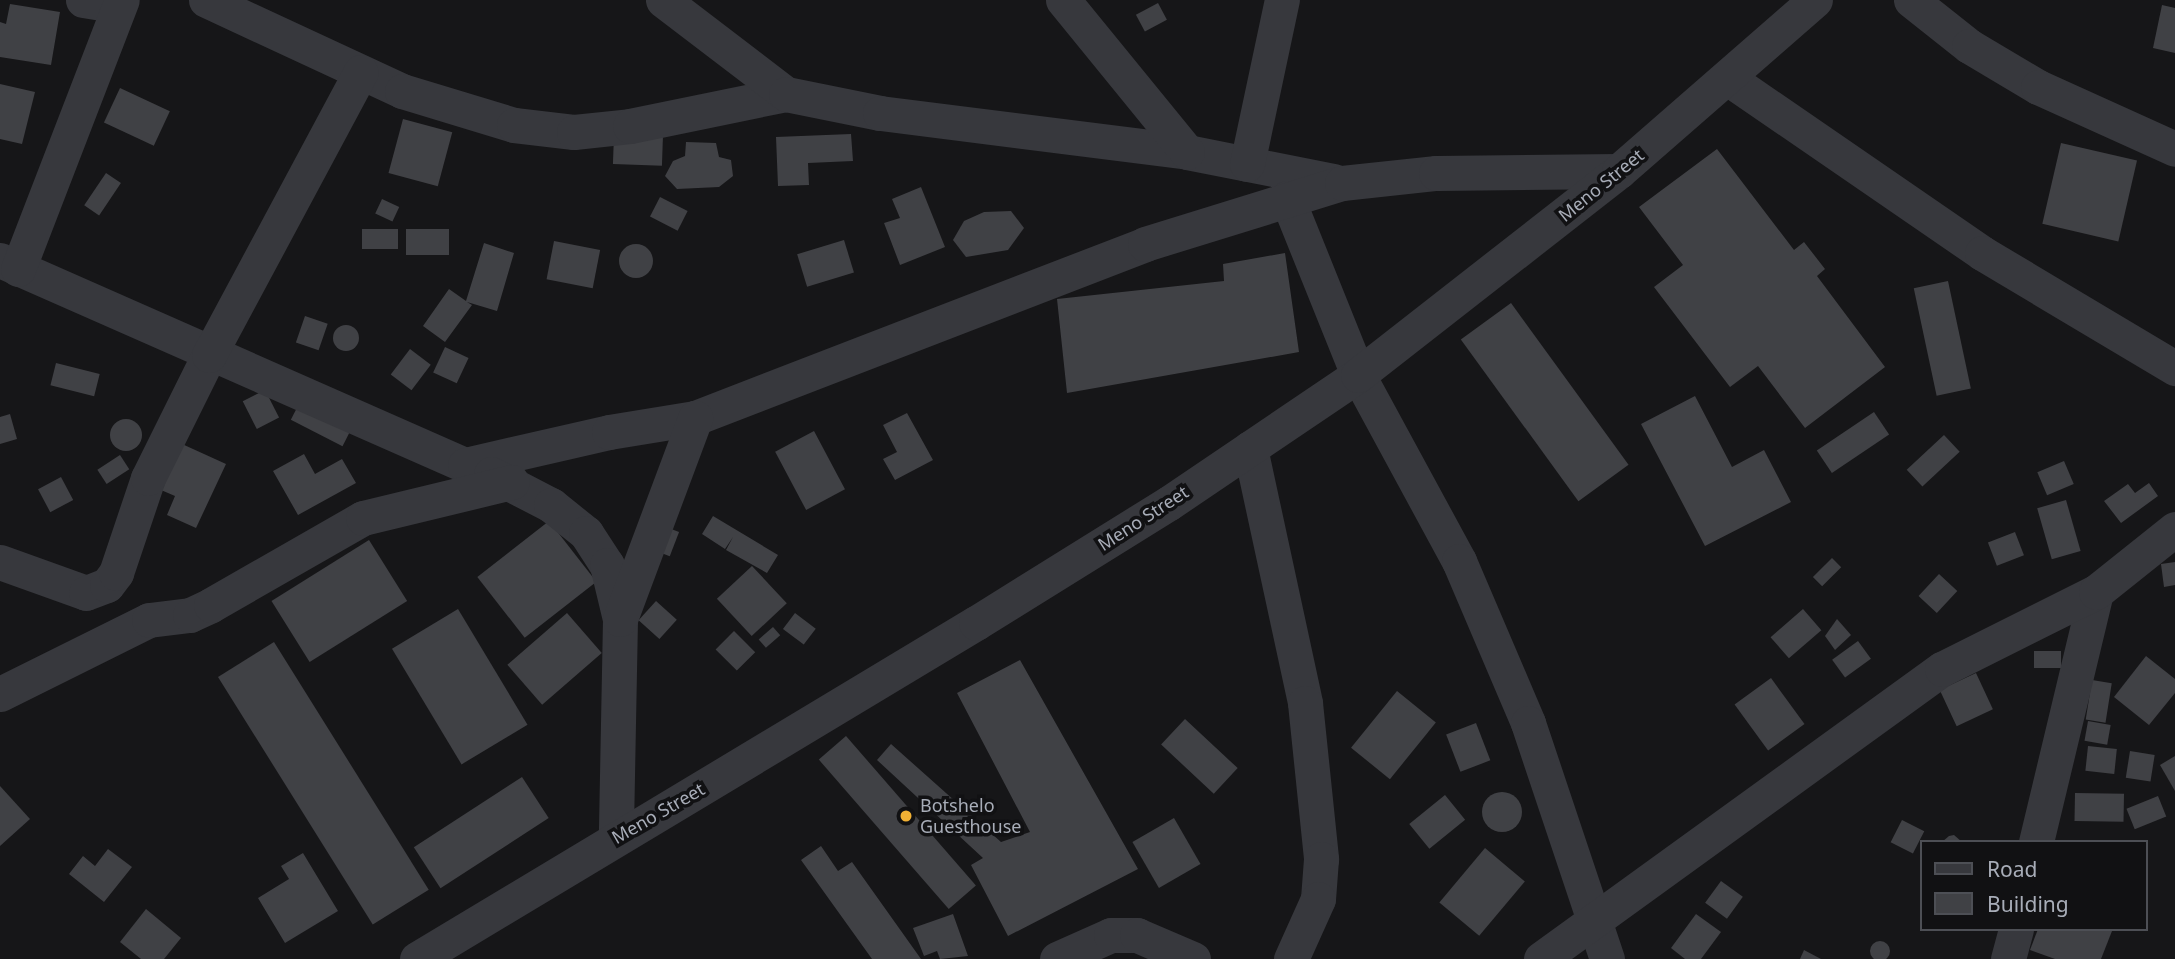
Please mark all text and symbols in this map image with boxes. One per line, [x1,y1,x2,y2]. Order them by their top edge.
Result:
street label: Meno Street [1554,144,1648,226]
street label: Meno Street [1094,481,1192,555]
street label: Meno Street [608,778,708,848]
place label: Botshelo Guesthouse [920,795,1021,838]
marker: Botshelo Guesthouse [898,808,914,824]
legend [1920,840,2147,931]
text: Road [1987,855,2037,883]
text: Building [1987,890,2069,918]

